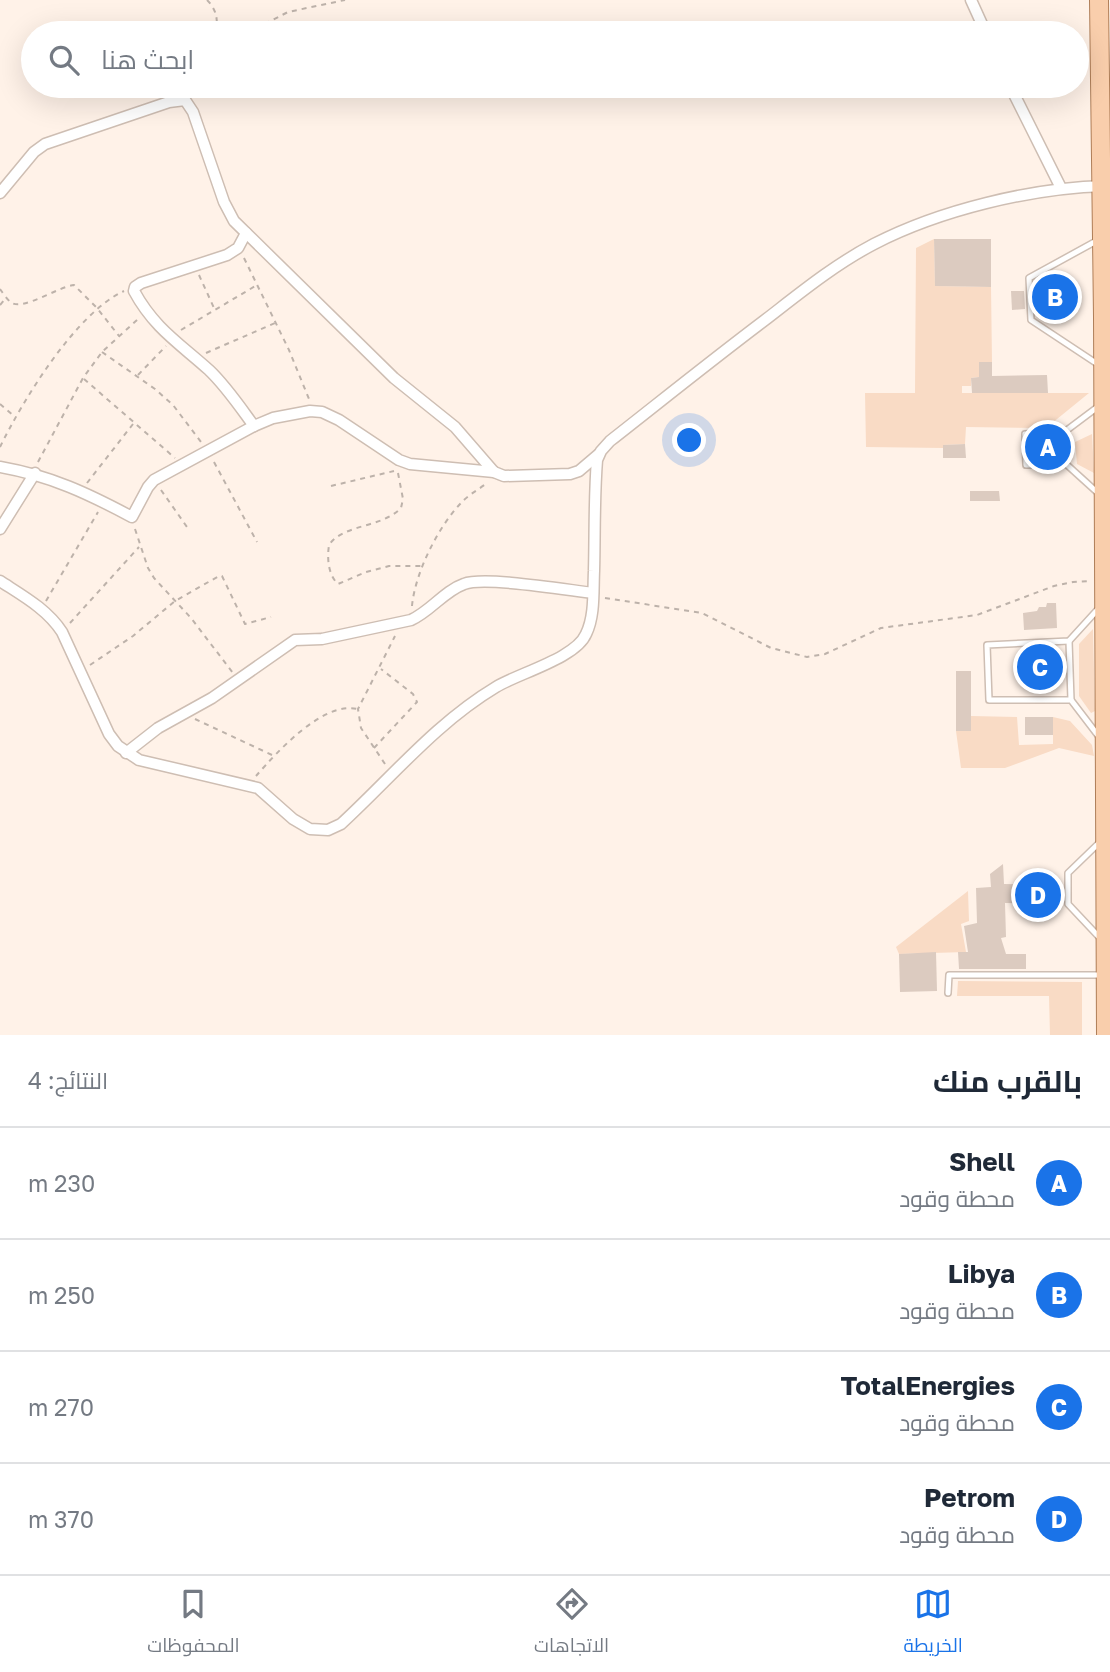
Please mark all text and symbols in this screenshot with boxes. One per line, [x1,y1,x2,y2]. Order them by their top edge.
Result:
search box [21,21,1089,98]
icon: search [45,41,83,79]
text: ابحث هنا [101,44,194,75]
pin: B [1032,271,1078,323]
pin: A [1025,421,1071,473]
your location [672,423,706,457]
pin: C [1017,641,1063,693]
pin: D [1015,869,1061,921]
text: بالقرب منك [933,1063,1082,1099]
text: النتائج: 4 [28,1066,108,1094]
text: Shell [949,1146,1015,1177]
text: 230 m [28,1169,95,1197]
text: A [1051,1169,1067,1197]
text: محطة وقود [899,1184,1015,1212]
text: Libya [948,1258,1015,1289]
text: 250 m [28,1281,95,1309]
text: B [1051,1281,1067,1309]
text: محطة وقود [899,1296,1015,1324]
text: TotalEnergies [840,1370,1015,1401]
text: 270 m [28,1393,94,1421]
text: C [1051,1393,1067,1421]
text: محطة وقود [899,1408,1015,1436]
text: Petrom [924,1482,1015,1513]
text: 370 m [28,1505,94,1533]
text: D [1051,1505,1067,1533]
text: محطة وقود [899,1520,1015,1548]
tab: المحفوظات [147,1585,240,1663]
tab: الاتجاهات [534,1585,609,1663]
tab: الخريطة [904,1585,963,1663]

